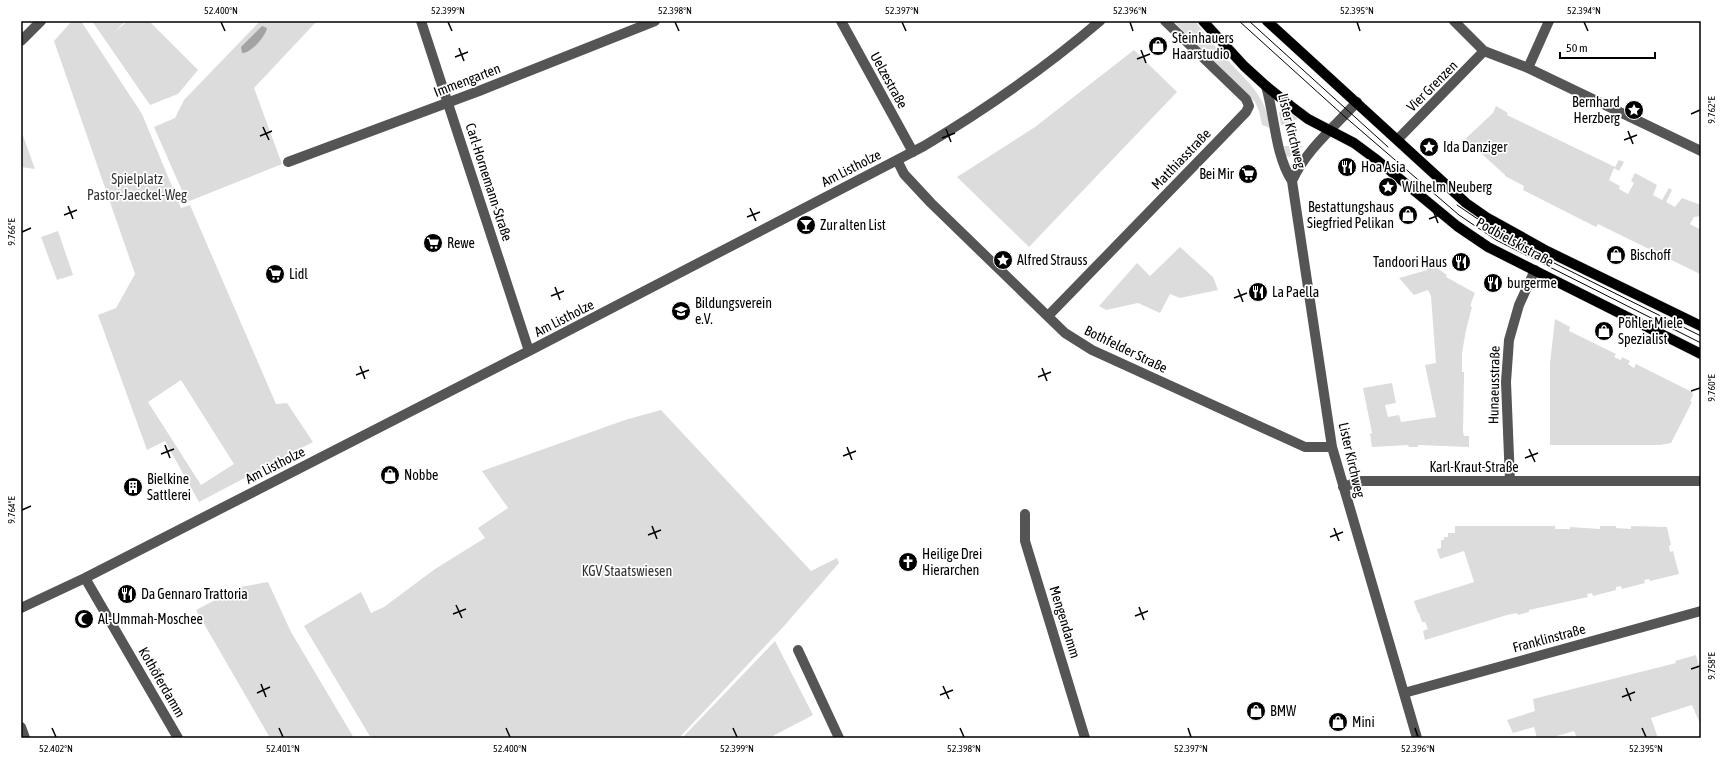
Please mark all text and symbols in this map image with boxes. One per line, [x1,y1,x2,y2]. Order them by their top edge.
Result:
text: 52.400°N [204,5,238,16]
text: 52.399°N [431,5,465,16]
text: 52.398°N [658,5,692,16]
text: 52.397°N [885,5,919,16]
text: 52.396°N [1113,5,1147,16]
text: 52.395°N [1340,5,1374,16]
text: 52.394°N [1567,5,1601,16]
place label: Steinhauers Haarstudio [1172,30,1234,62]
scale bar [1560,34,1655,60]
shop icon: Steinhauers Haarstudio [1147,35,1169,57]
text: 50 m [1566,41,1588,55]
street label: Uelzestraße [867,49,911,111]
street label: Vier Grenzen [1403,57,1461,115]
street label: Immengarten [431,60,503,100]
street label: Lister Kirchweg [1275,92,1309,170]
place label: Bernhard Herzberg [1572,94,1620,126]
text: 9.762°E [1706,95,1717,124]
place icon: Bernhard Herzberg [1623,99,1645,121]
street label: Carl-Hornemann-Straße [462,121,516,243]
street label: Matthiasstraße [1148,126,1214,192]
place icon: Ida Danziger [1418,136,1440,158]
place label: Ida Danziger [1443,139,1508,155]
street label: Am Listholze [818,146,884,190]
restaurant icon: Hoa Asia [1336,156,1358,178]
place label: Hoa Asia [1361,159,1406,175]
supermarket icon: Bei Mir [1237,163,1259,185]
place label: Bei Mir [1199,166,1235,182]
park label: Spielplatz Pastor-Jaeckel-Weg [87,171,187,203]
place icon: Wilhelm Neuberg [1377,176,1399,198]
place label: Wilhelm Neuberg [1402,179,1492,195]
place label: Bestattungshaus Siegfried Pelikan [1307,199,1394,231]
shop icon: Bestattungshaus Siegfried Pelikan [1397,204,1419,226]
bar icon: Zur alten List [795,214,817,236]
street label: Podbielskistraße [1473,214,1557,270]
text: 9.766°E [6,217,17,246]
place label: Zur alten List [820,217,886,233]
supermarket icon: Rewe [422,232,444,254]
place label: Rewe [447,235,475,251]
shop icon: Bischoff [1605,244,1627,266]
place label: Bischoff [1630,247,1671,263]
place icon: Alfred Strauss [992,249,1014,271]
restaurant icon: Tandoori Haus [1450,251,1472,273]
place label: Alfred Strauss [1017,252,1087,268]
place label: Tandoori Haus [1373,254,1447,270]
supermarket icon: Lidl [264,263,286,285]
place label: Lidl [289,266,308,282]
restaurant icon: burgerme [1482,272,1504,294]
place label: burgerme [1507,275,1557,291]
restaurant icon: La Paella [1247,281,1269,303]
place label: La Paella [1272,284,1319,300]
place label: Bildungsverein e.V. [695,295,772,327]
street label: Am Listholze [531,296,597,340]
school or university icon: Bildungsverein e.V. [670,300,692,322]
place label: Pöhler Miele Spezialist [1618,315,1683,347]
shop icon: Pöhler Miele Spezialist [1593,320,1615,342]
street label: Bothfelder Straße [1082,322,1170,376]
street label: Hunaeusstraße [1485,346,1503,424]
text: 9.760°E [1706,373,1717,402]
street label: Lister Kirchweg [1336,421,1368,499]
street label: Am Listholze [242,443,308,487]
street label: Karl-Kraut-Straße [1429,459,1519,475]
shop icon: Nobbe [379,464,401,486]
place label: Nobbe [404,467,438,483]
place label: Bielkine Sattlerei [147,471,191,503]
building icon: Bielkine Sattlerei [122,476,144,498]
text: 9.764°E [6,495,17,524]
place label: Heilige Drei Hierarchen [922,546,982,578]
church icon: Heilige Drei Hierarchen [897,551,919,573]
park label: KGV Staatswiesen [582,563,672,579]
restaurant icon: Da Gennaro Trattoria [116,583,138,605]
street label: Mengendamm [1046,584,1084,660]
place label: Da Gennaro Trattoria [141,586,248,602]
mosque icon: Al-Ummah-Moschee [73,608,95,630]
place label: Al-Ummah-Moschee [98,611,203,627]
street label: Franklinstraße [1511,621,1587,655]
street label: Kothöferdamm [136,644,188,720]
text: 9.758°E [1706,651,1717,680]
shop icon: BMW [1245,700,1267,722]
place label: BMW [1270,703,1297,719]
shop icon: Mini [1327,711,1349,733]
place label: Mini [1352,714,1375,730]
text: 52.402°N [39,743,73,754]
text: 52.401°N [266,743,300,754]
text: 52.400°N [493,743,527,754]
text: 52.399°N [720,743,754,754]
text: 52.398°N [947,743,981,754]
text: 52.397°N [1174,743,1208,754]
text: 52.396°N [1401,743,1435,754]
text: 52.395°N [1629,743,1663,754]

